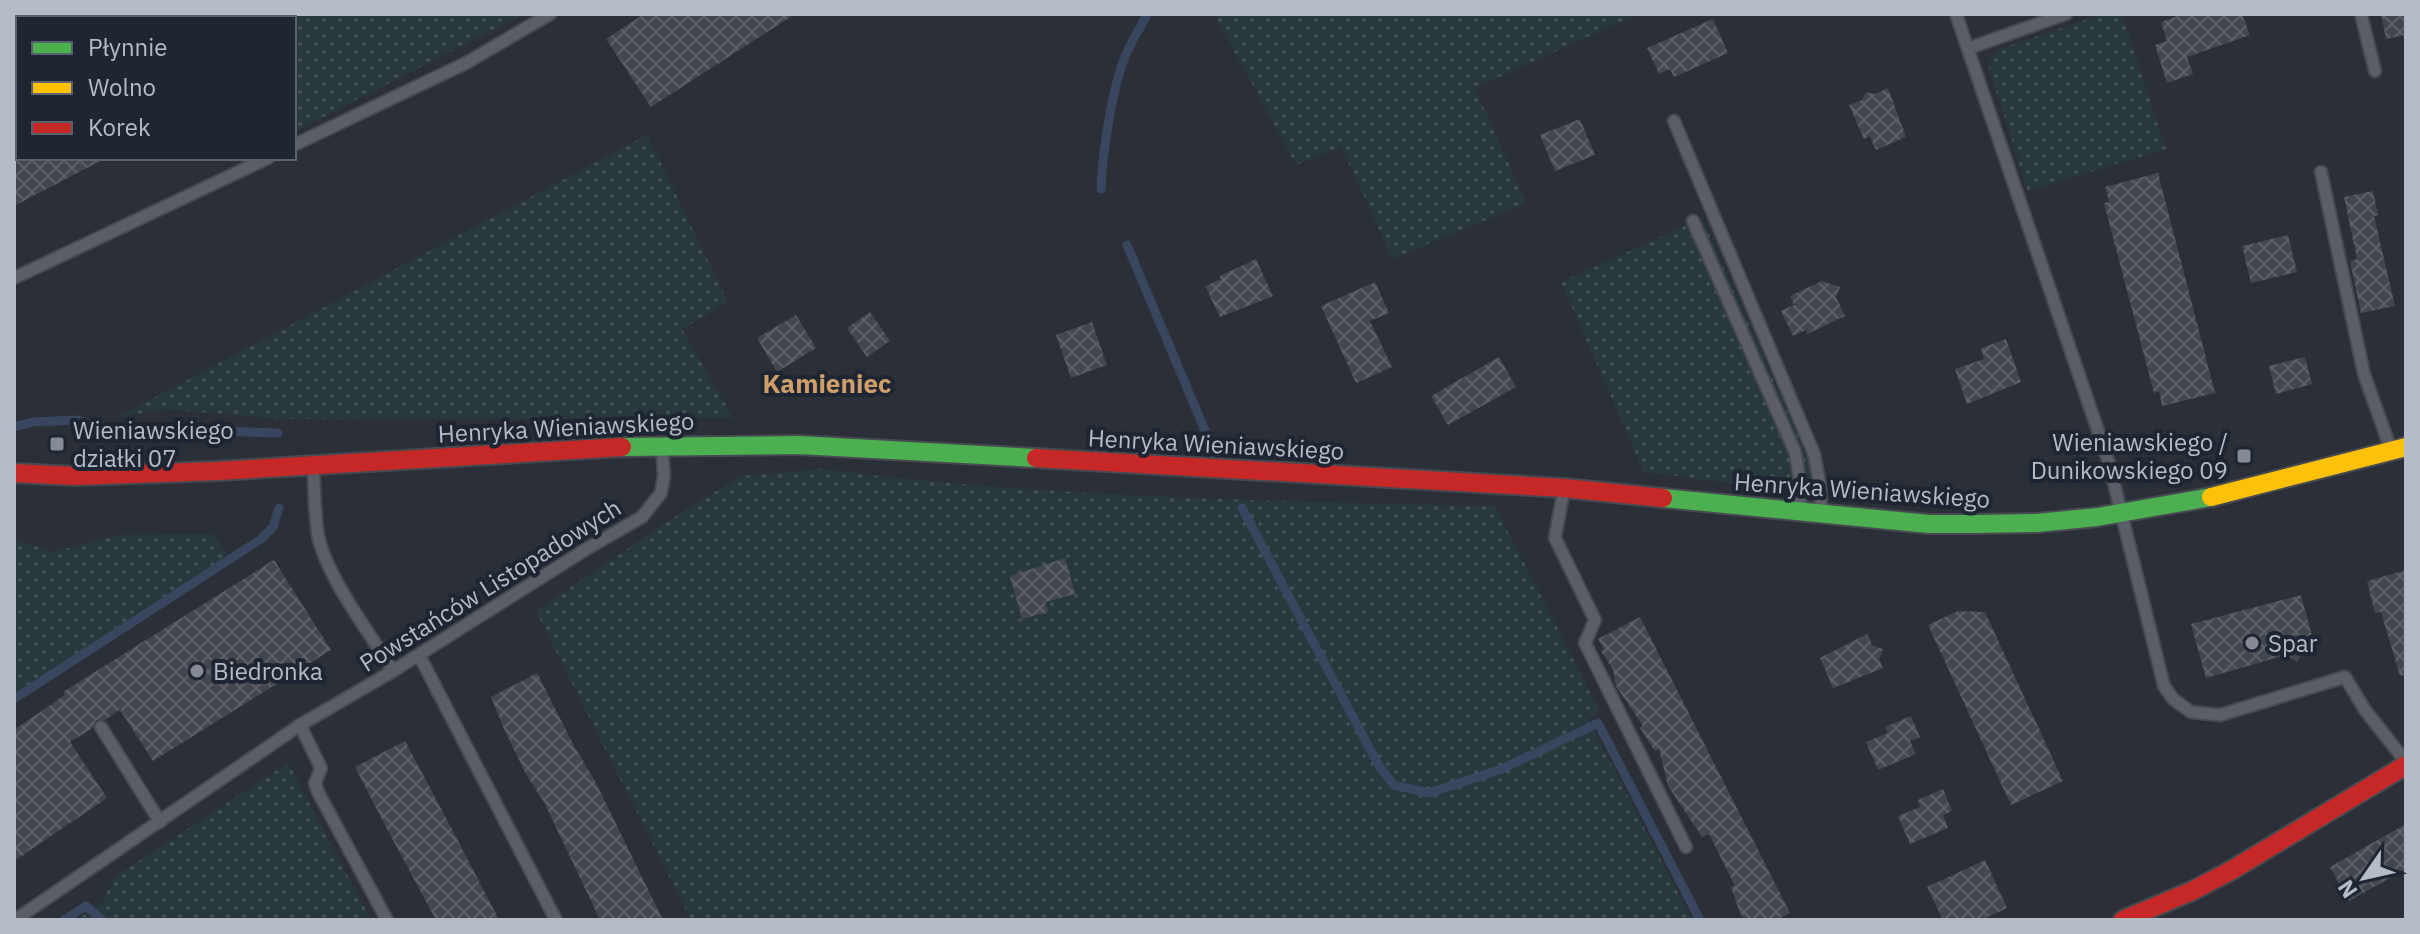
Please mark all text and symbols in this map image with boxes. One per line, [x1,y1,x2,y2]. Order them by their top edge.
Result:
legend [16,16,296,160]
text: Płynnie [88,31,167,63]
text: Wolno [88,71,156,103]
text: Korek [88,111,151,143]
district label: Kamieniec [763,366,891,400]
street label: Henryka Wieniawskiego [437,404,695,450]
place label: Wieniawskiego działki 07 [73,414,234,474]
street label: Henryka Wieniawskiego [1087,421,1345,467]
place label: Wieniawskiego / Dunikowskiego 09 [2031,426,2228,486]
marker: Wieniawskiego działki 07 [48,435,66,453]
marker: Wieniawskiego / Dunikowskiego 09 [2235,447,2253,465]
street label: Henryka Wieniawskiego [1733,465,1991,515]
street label: Powstańców Listopadowych [353,491,627,679]
place label: Spar [2268,627,2318,659]
marker: Spar [2243,634,2261,652]
place label: Biedronka [213,655,323,687]
marker: Biedronka [188,662,206,680]
north arrow [2324,838,2404,918]
text: N [2331,875,2363,904]

